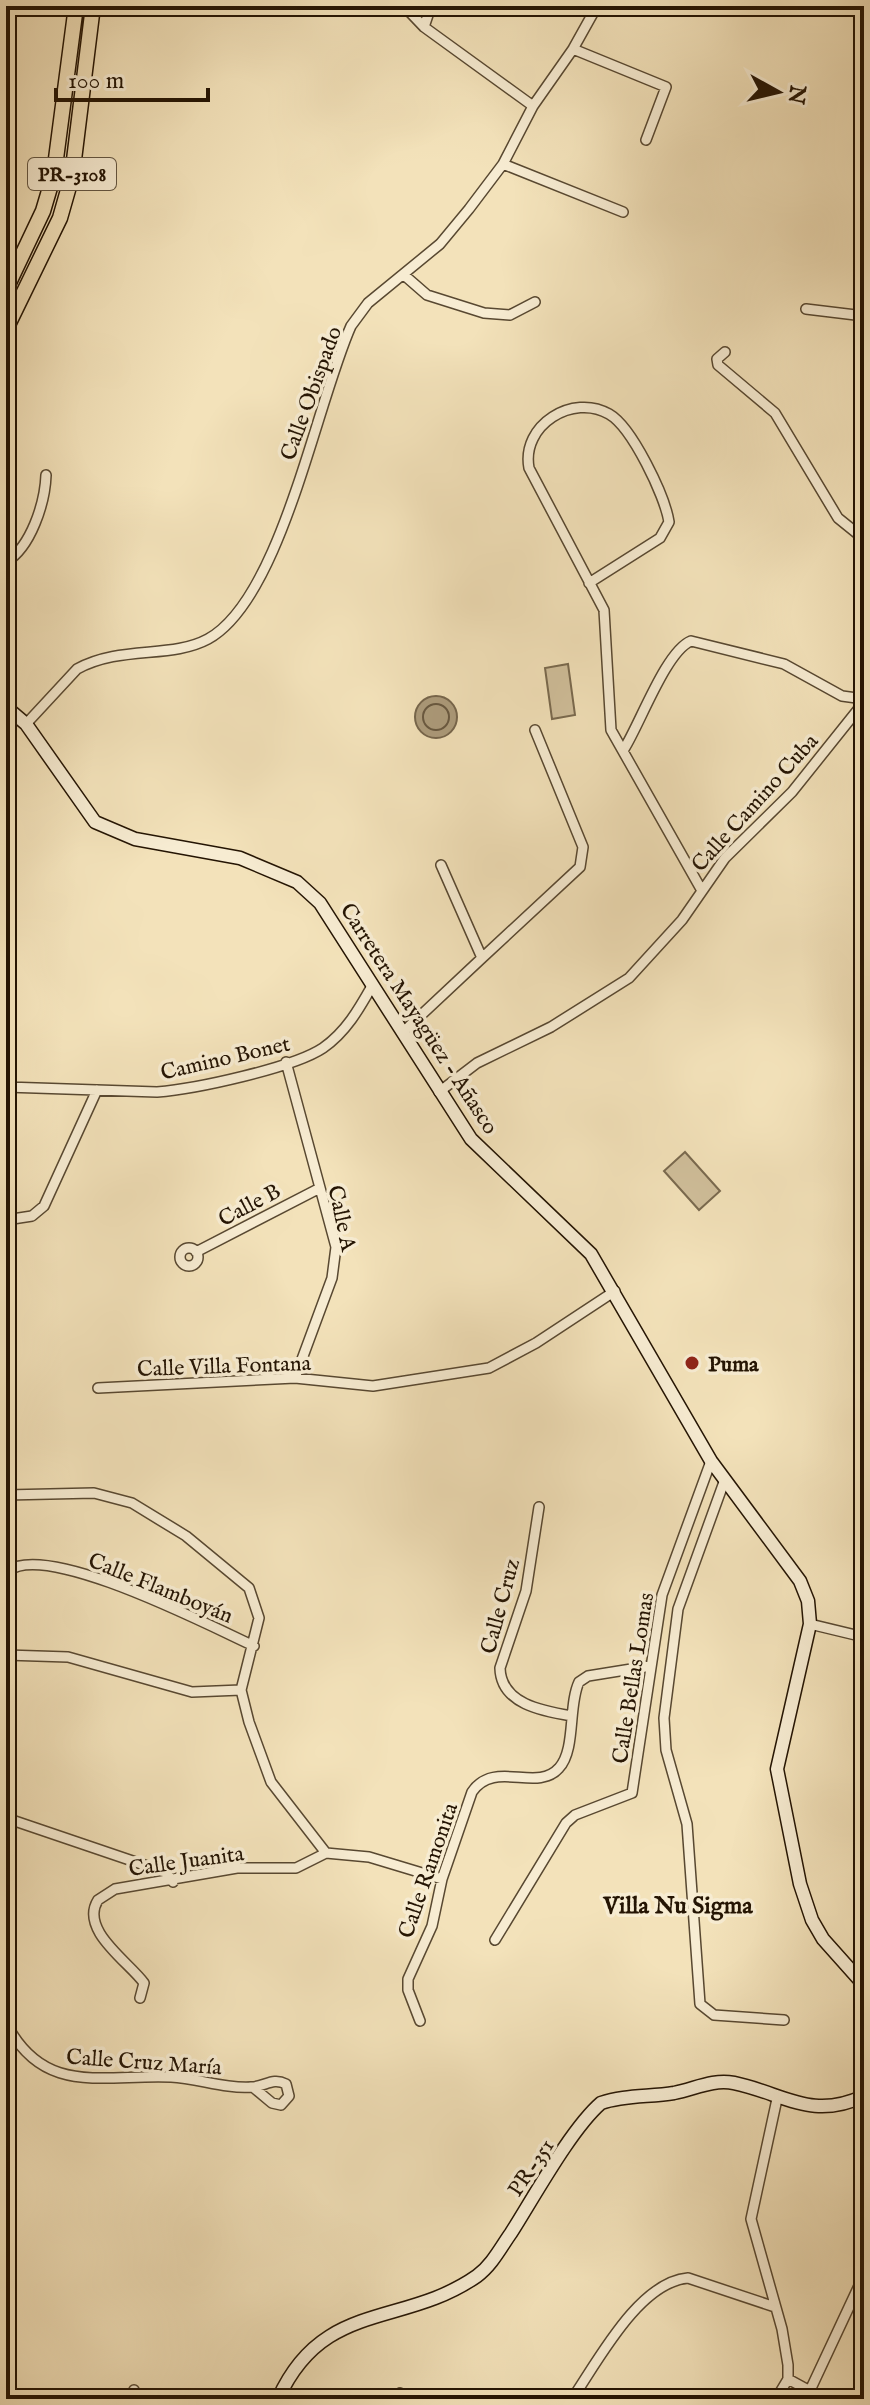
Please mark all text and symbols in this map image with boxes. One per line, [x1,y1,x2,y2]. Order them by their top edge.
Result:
scale bar [56,52,208,102]
north arrow [738,52,818,132]
text: 100 m [68,66,124,97]
text: N [781,82,811,106]
road number: PR-3108 [28,158,116,190]
street label: Calle Obispado [275,323,349,465]
street label: Calle Camino Cuba [686,728,825,878]
street label: Carretera Mayagüez - Añasco [333,898,504,1140]
street label: Camino Bonet [158,1030,293,1087]
street label: Calle B [214,1178,286,1234]
street label: Calle A [320,1183,362,1255]
street label: Calle Villa Fontana [137,1350,312,1384]
place label: Puma [708,1351,759,1379]
marker: Puma [683,1354,701,1372]
street label: Calle Flamboyán [84,1547,237,1631]
street label: Calle Cruz [475,1556,527,1657]
street label: Calle Bellas Lomas [607,1591,661,1766]
street label: Calle Ramonita [393,1799,465,1942]
street label: Calle Juanita [127,1840,246,1884]
district label: Villa Nu Sigma [602,1891,753,1922]
street label: Calle Cruz María [65,2044,223,2082]
street label: PR-351 [502,2134,561,2202]

